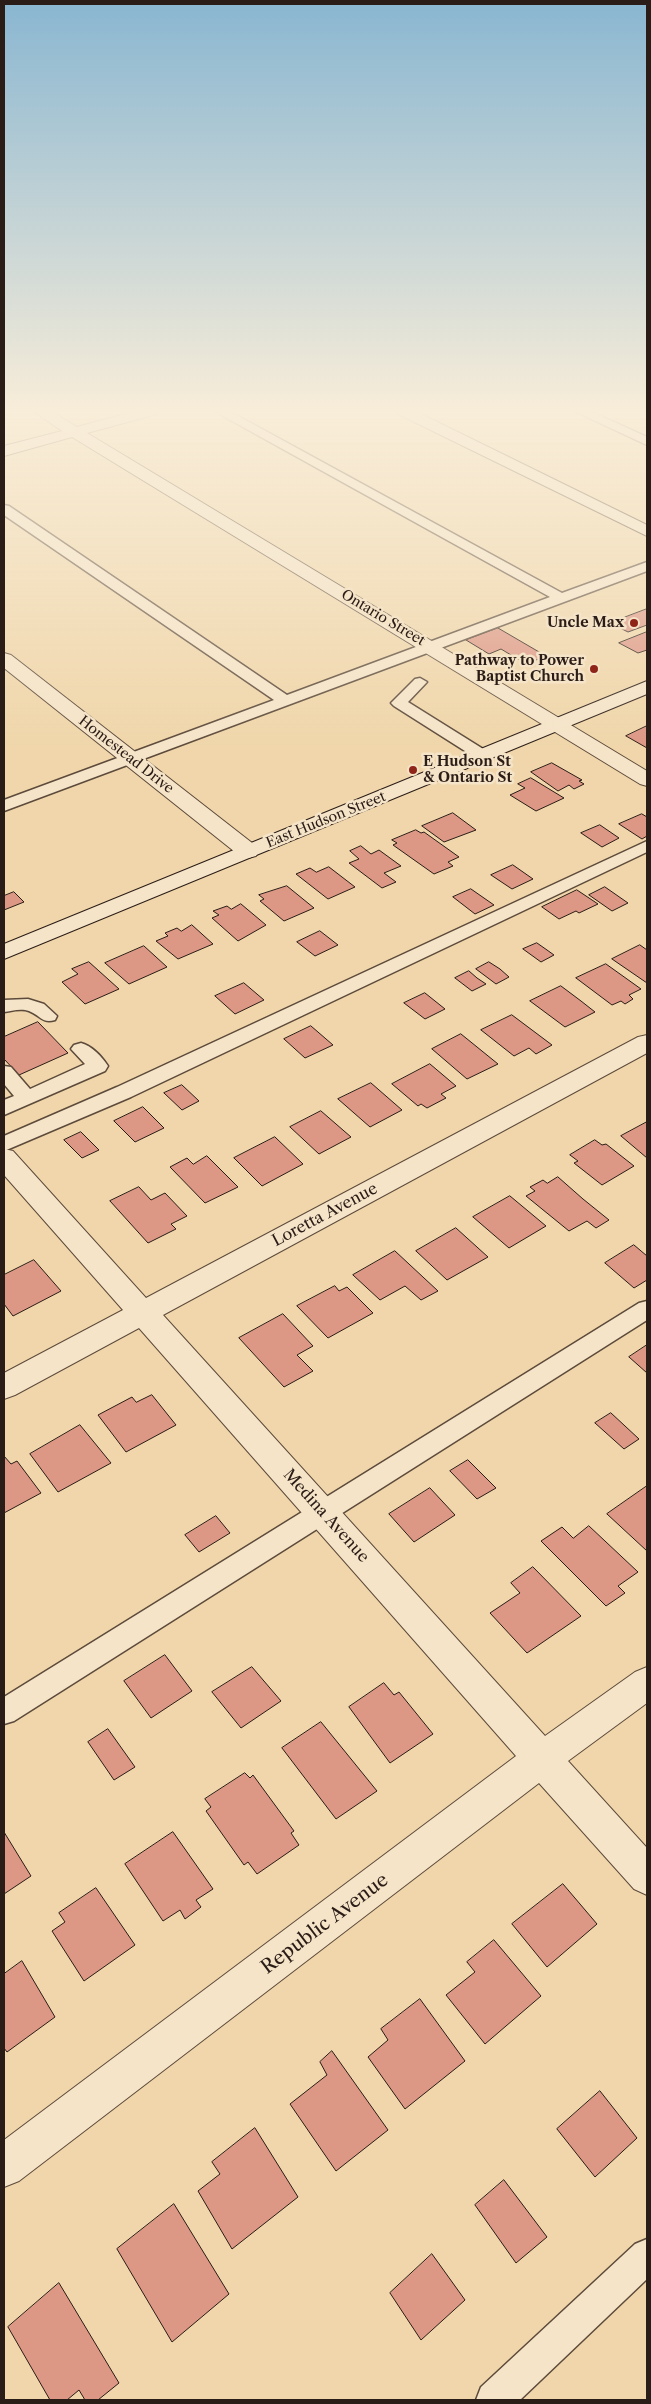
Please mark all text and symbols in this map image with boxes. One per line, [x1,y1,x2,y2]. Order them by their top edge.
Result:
street label: Ontario Street [338,586,428,650]
place label: Uncle Max [547,615,624,631]
marker: Uncle Max [628,617,640,629]
place label: Pathway to Power Baptist Church [455,653,584,686]
marker: Pathway to Power Baptist Church [588,663,600,675]
street label: Homestead Drive [75,713,177,797]
place label: E Hudson St & Ontario St [423,754,512,786]
marker: E Hudson St & Ontario St [407,764,419,776]
street label: East Hudson Street [264,788,388,852]
street label: Loretta Avenue [269,1179,381,1251]
street label: Medina Avenue [279,1465,373,1567]
street label: Republic Avenue [257,1869,393,1979]

